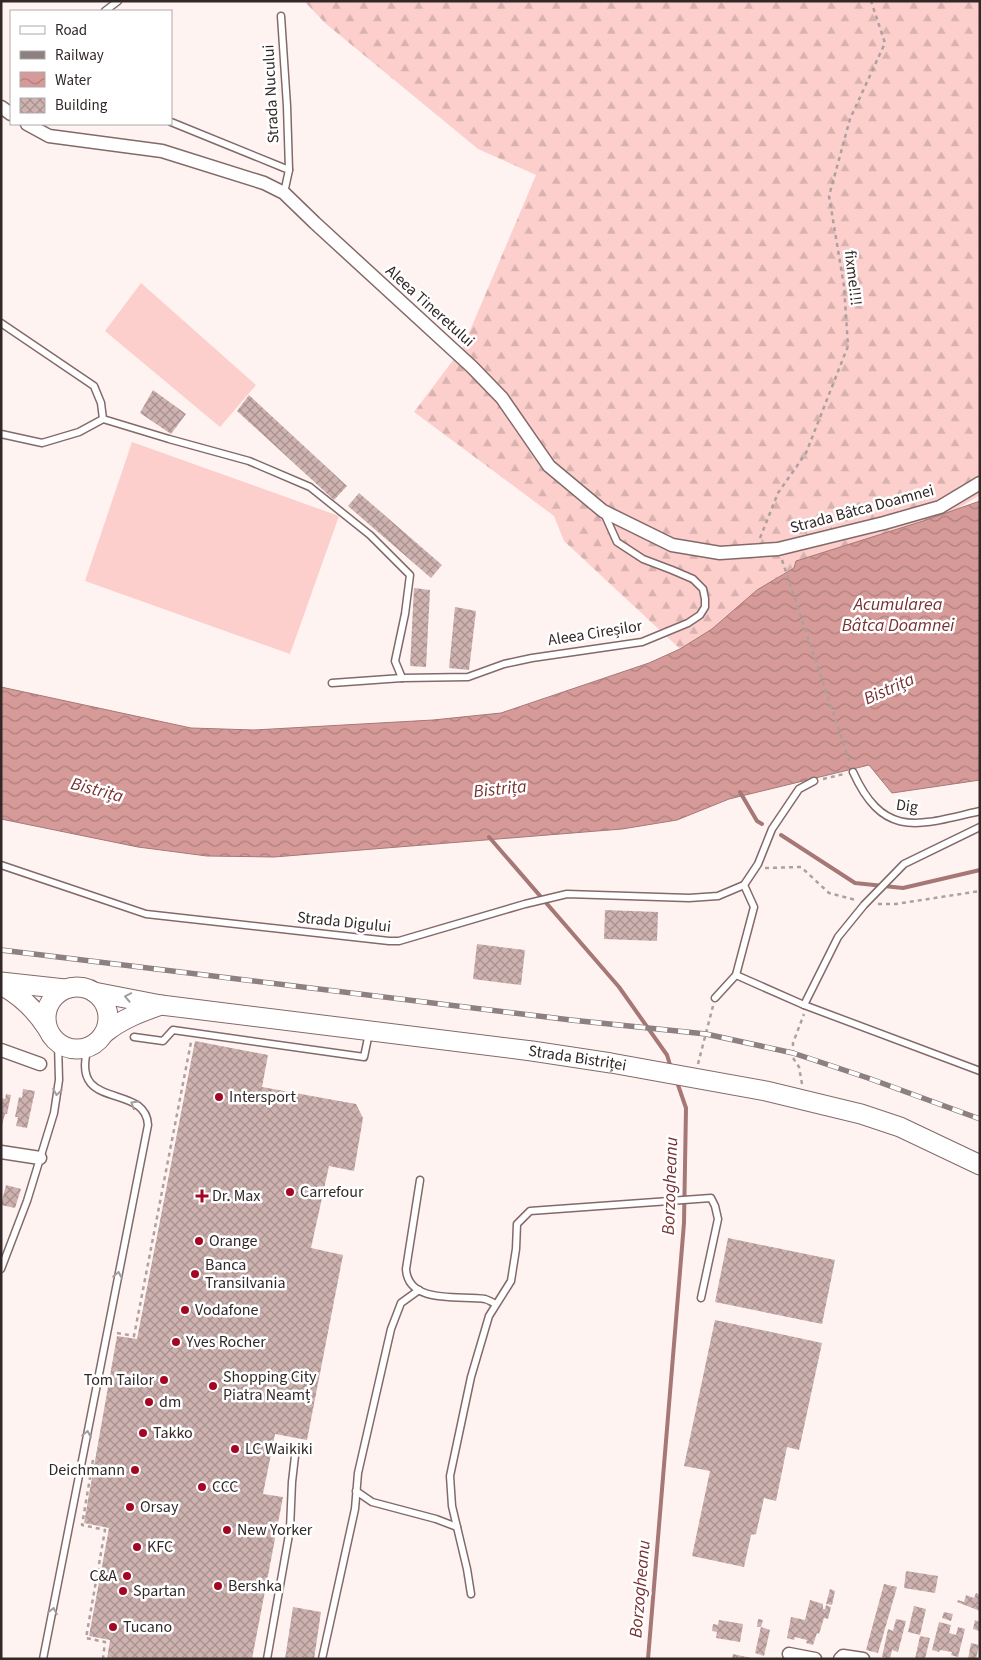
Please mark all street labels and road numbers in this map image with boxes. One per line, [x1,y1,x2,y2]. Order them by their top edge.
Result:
street label: Strada Nucului [257,44,285,144]
street label: fixme!!!! [839,249,867,307]
street label: Aleea Tineretului [381,260,479,352]
street label: Strada Bâtca Doamnei [788,479,936,539]
street label: Aleea Cireșilor [546,615,644,651]
street label: Dig [895,794,919,818]
street label: Strada Digului [296,906,392,938]
street label: Strada Bistriței [527,1040,628,1077]

